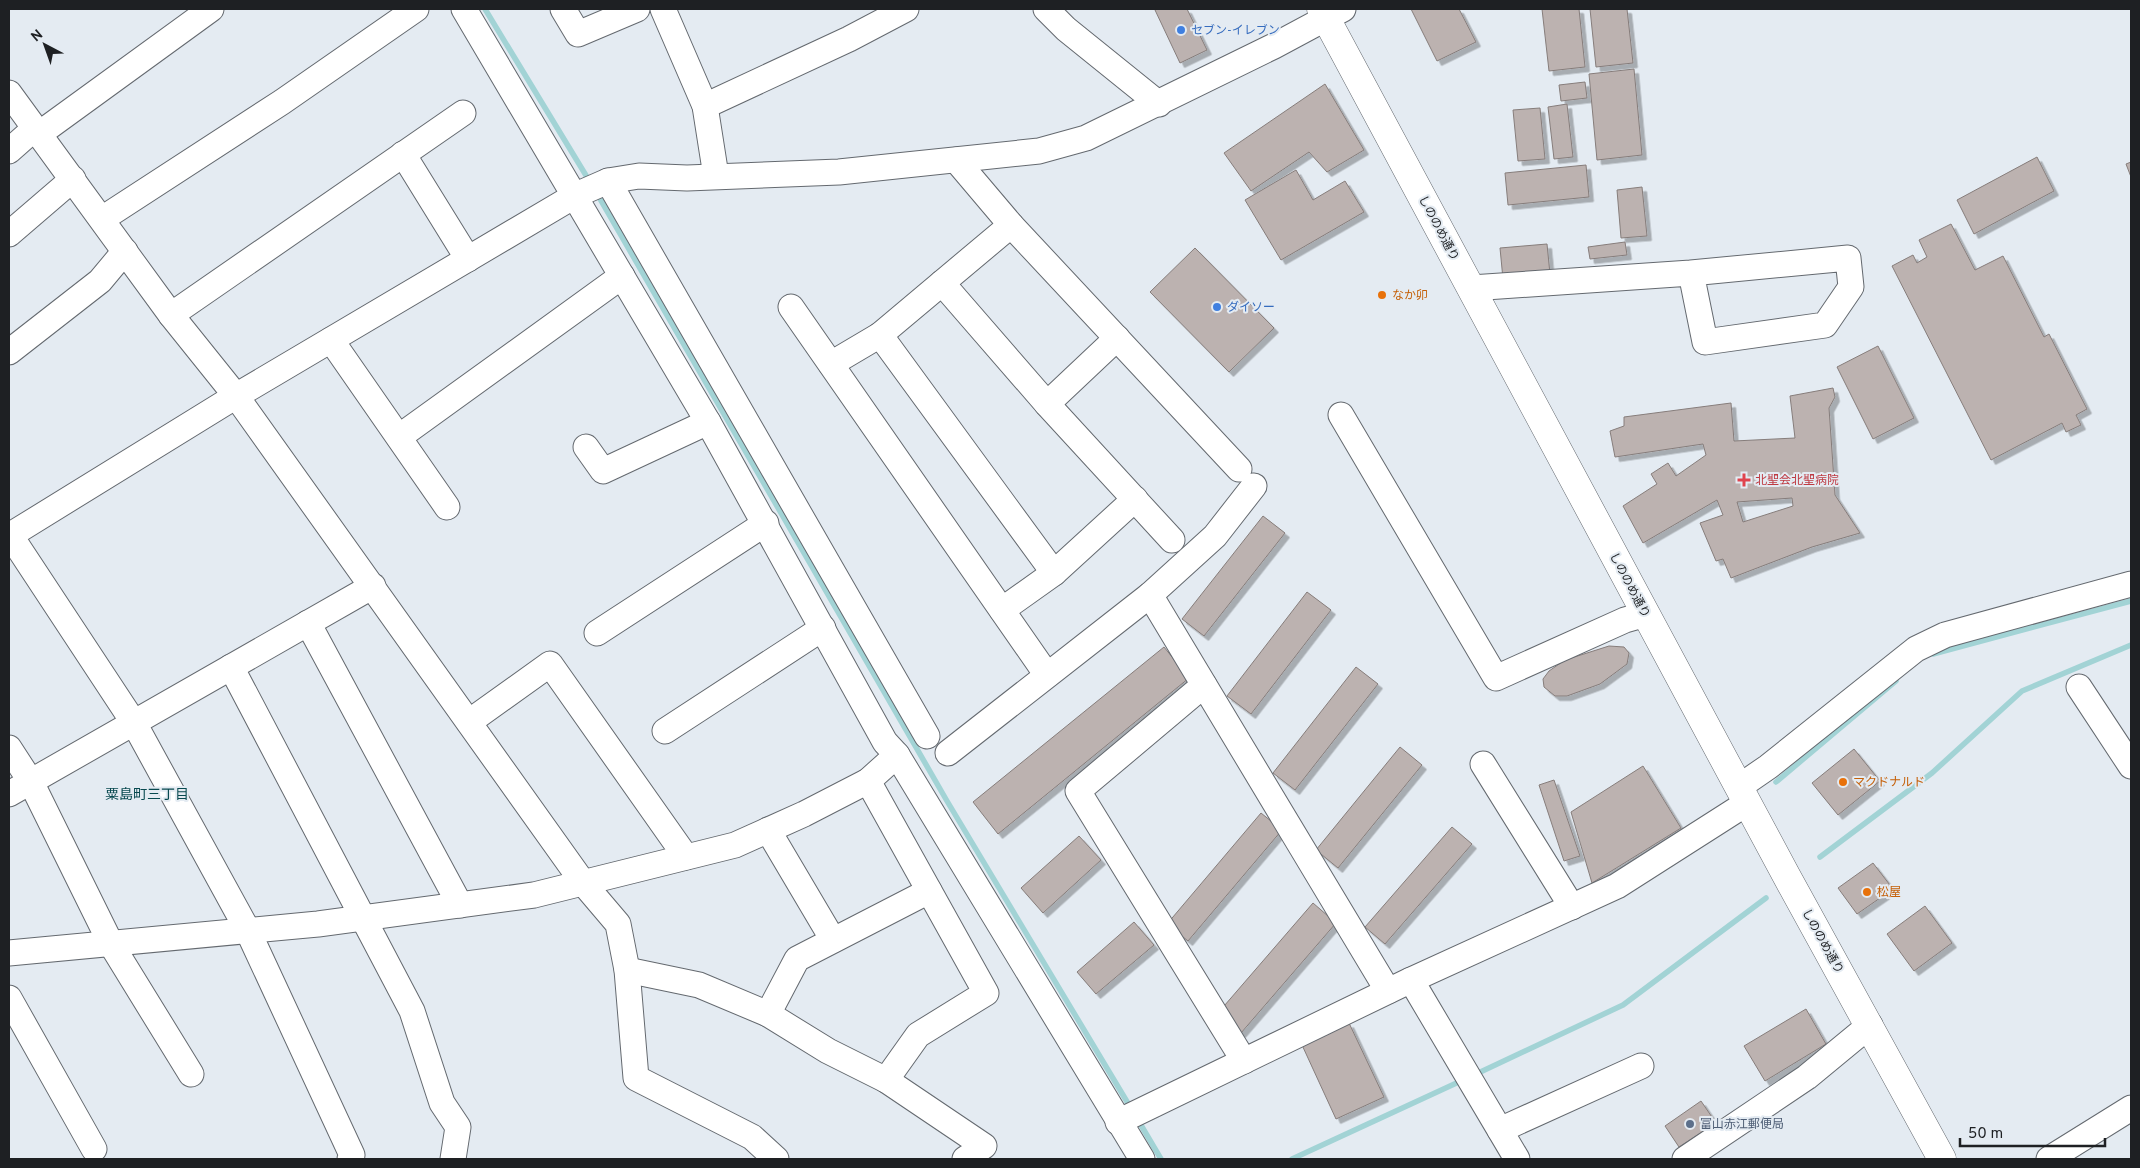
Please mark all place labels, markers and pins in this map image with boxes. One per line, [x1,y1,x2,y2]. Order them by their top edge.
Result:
place label: セブン-イレブン [1191,23,1280,39]
marker: セブン-イレブン [1175,24,1187,36]
place label: なか卯 [1392,288,1428,304]
marker: なか卯 [1376,289,1388,301]
place label: ダイソー [1227,300,1275,316]
marker: ダイソー [1211,301,1223,313]
marker: 北聖会北聖病院 [1737,473,1751,487]
place label: 北聖会北聖病院 [1755,473,1839,489]
place label: マクドナルド [1853,775,1925,791]
marker: マクドナルド [1837,776,1849,788]
place label: 松屋 [1877,885,1901,901]
marker: 松屋 [1861,886,1873,898]
place label: 富山赤江郵便局 [1700,1117,1784,1133]
marker: 富山赤江郵便局 [1684,1118,1696,1130]

